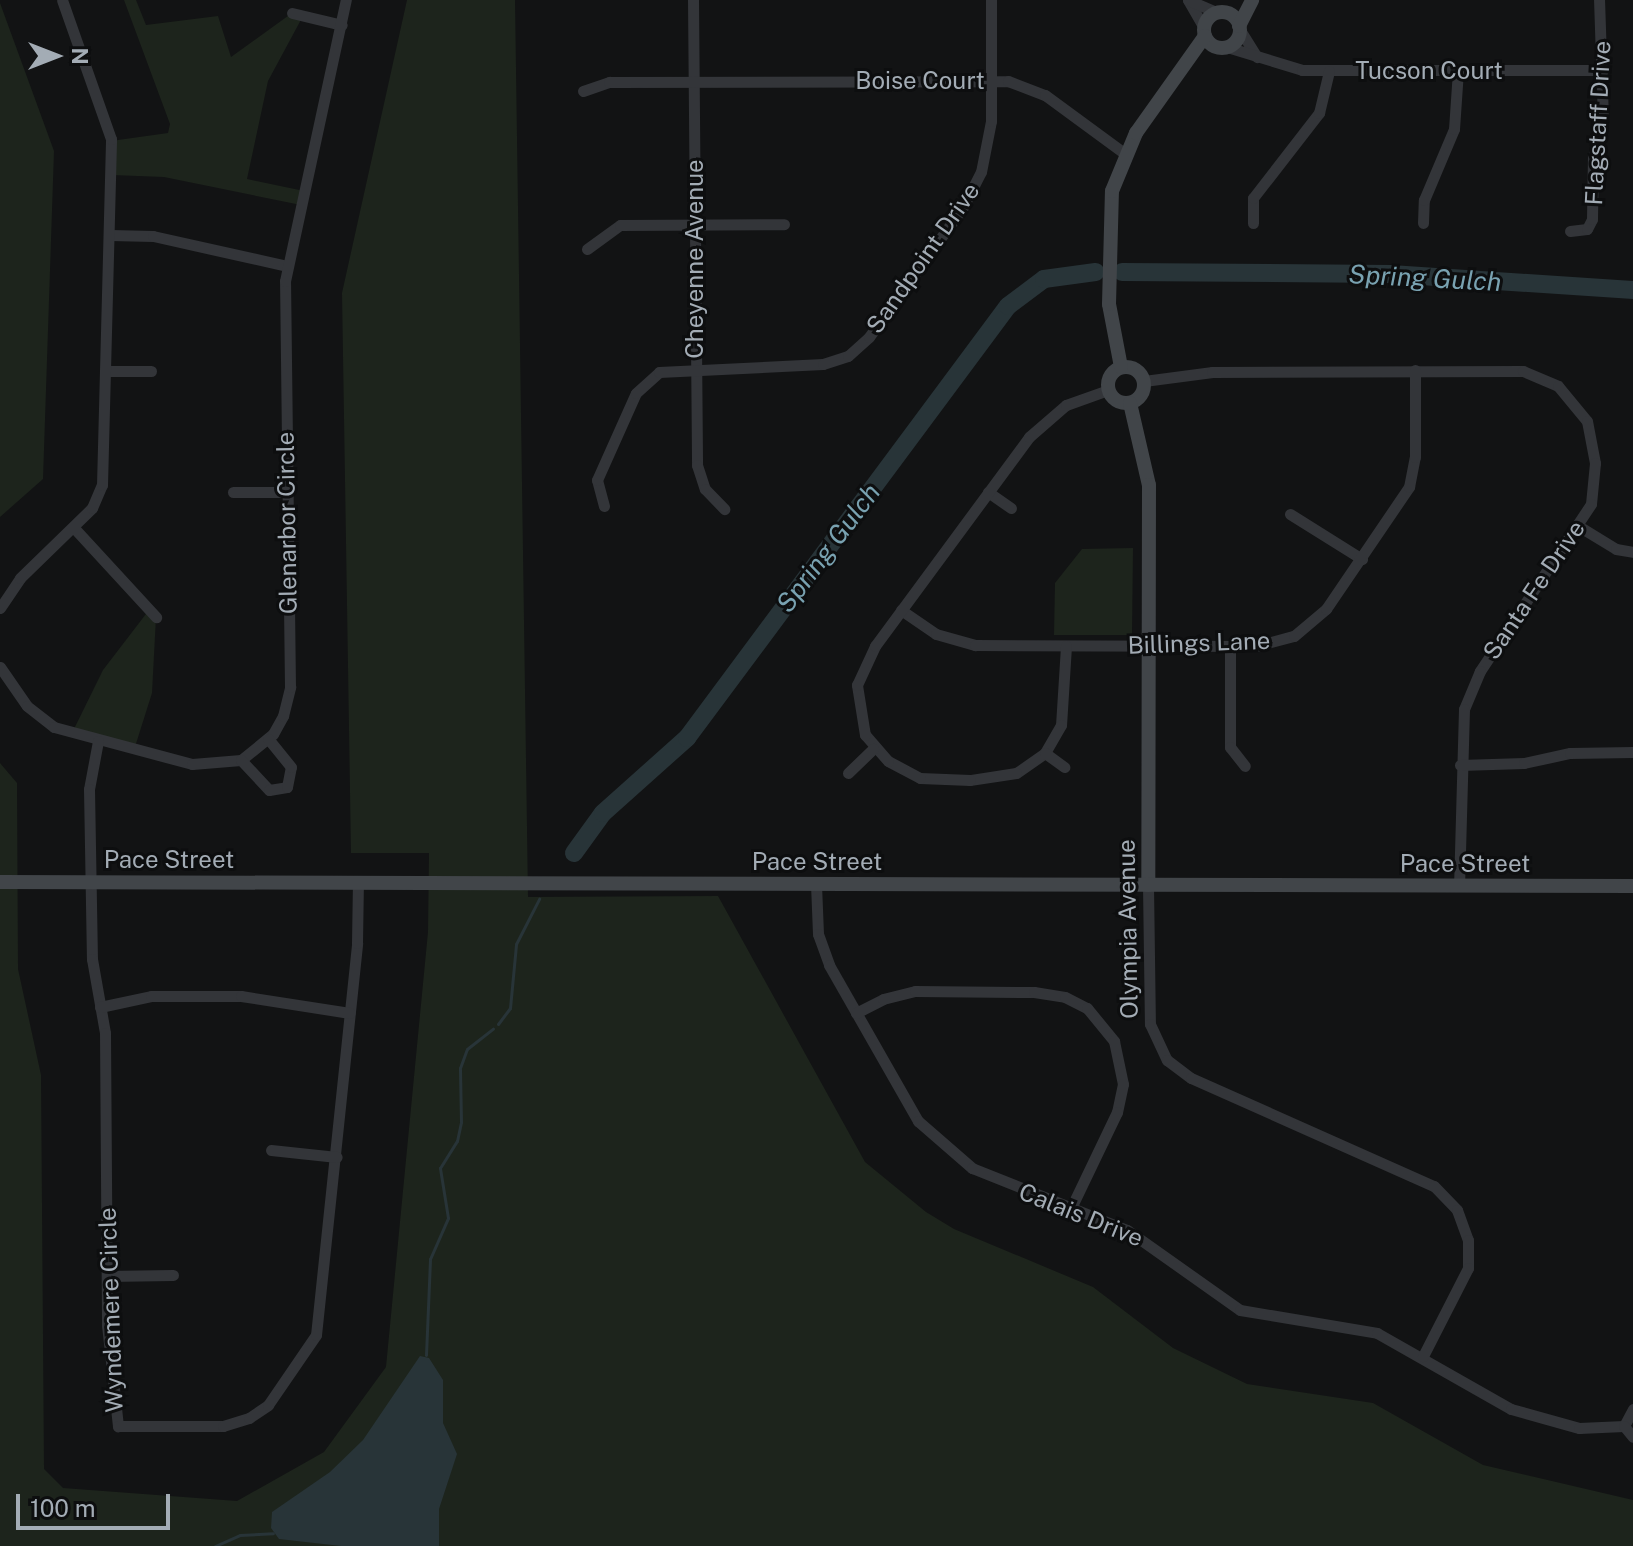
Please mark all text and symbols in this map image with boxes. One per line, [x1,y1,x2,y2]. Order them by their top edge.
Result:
north arrow [16,16,96,96]
street label: Flagstaff Drive [1579,40,1617,206]
text: N [67,47,93,65]
street label: Tucson Court [1355,57,1503,85]
street label: Boise Court [855,67,985,95]
street label: Cheyenne Avenue [681,159,709,359]
street label: Sandpoint Drive [860,177,986,339]
water label: Spring Gulch [1348,258,1502,298]
street label: Glenarbor Circle [271,432,303,614]
water label: Spring Gulch [769,477,887,619]
street label: Santa Fe Drive [1477,515,1591,665]
street label: Billings Lane [1127,626,1271,660]
street label: Olympia Avenue [1112,839,1144,1019]
street label: Pace Street [104,846,234,874]
street label: Pace Street [752,848,882,876]
street label: Pace Street [1400,850,1530,878]
street label: Calais Drive [1015,1177,1147,1253]
street label: Wyndemere Circle [93,1207,129,1413]
scale bar [20,1478,174,1528]
text: 100 m [30,1494,96,1522]

